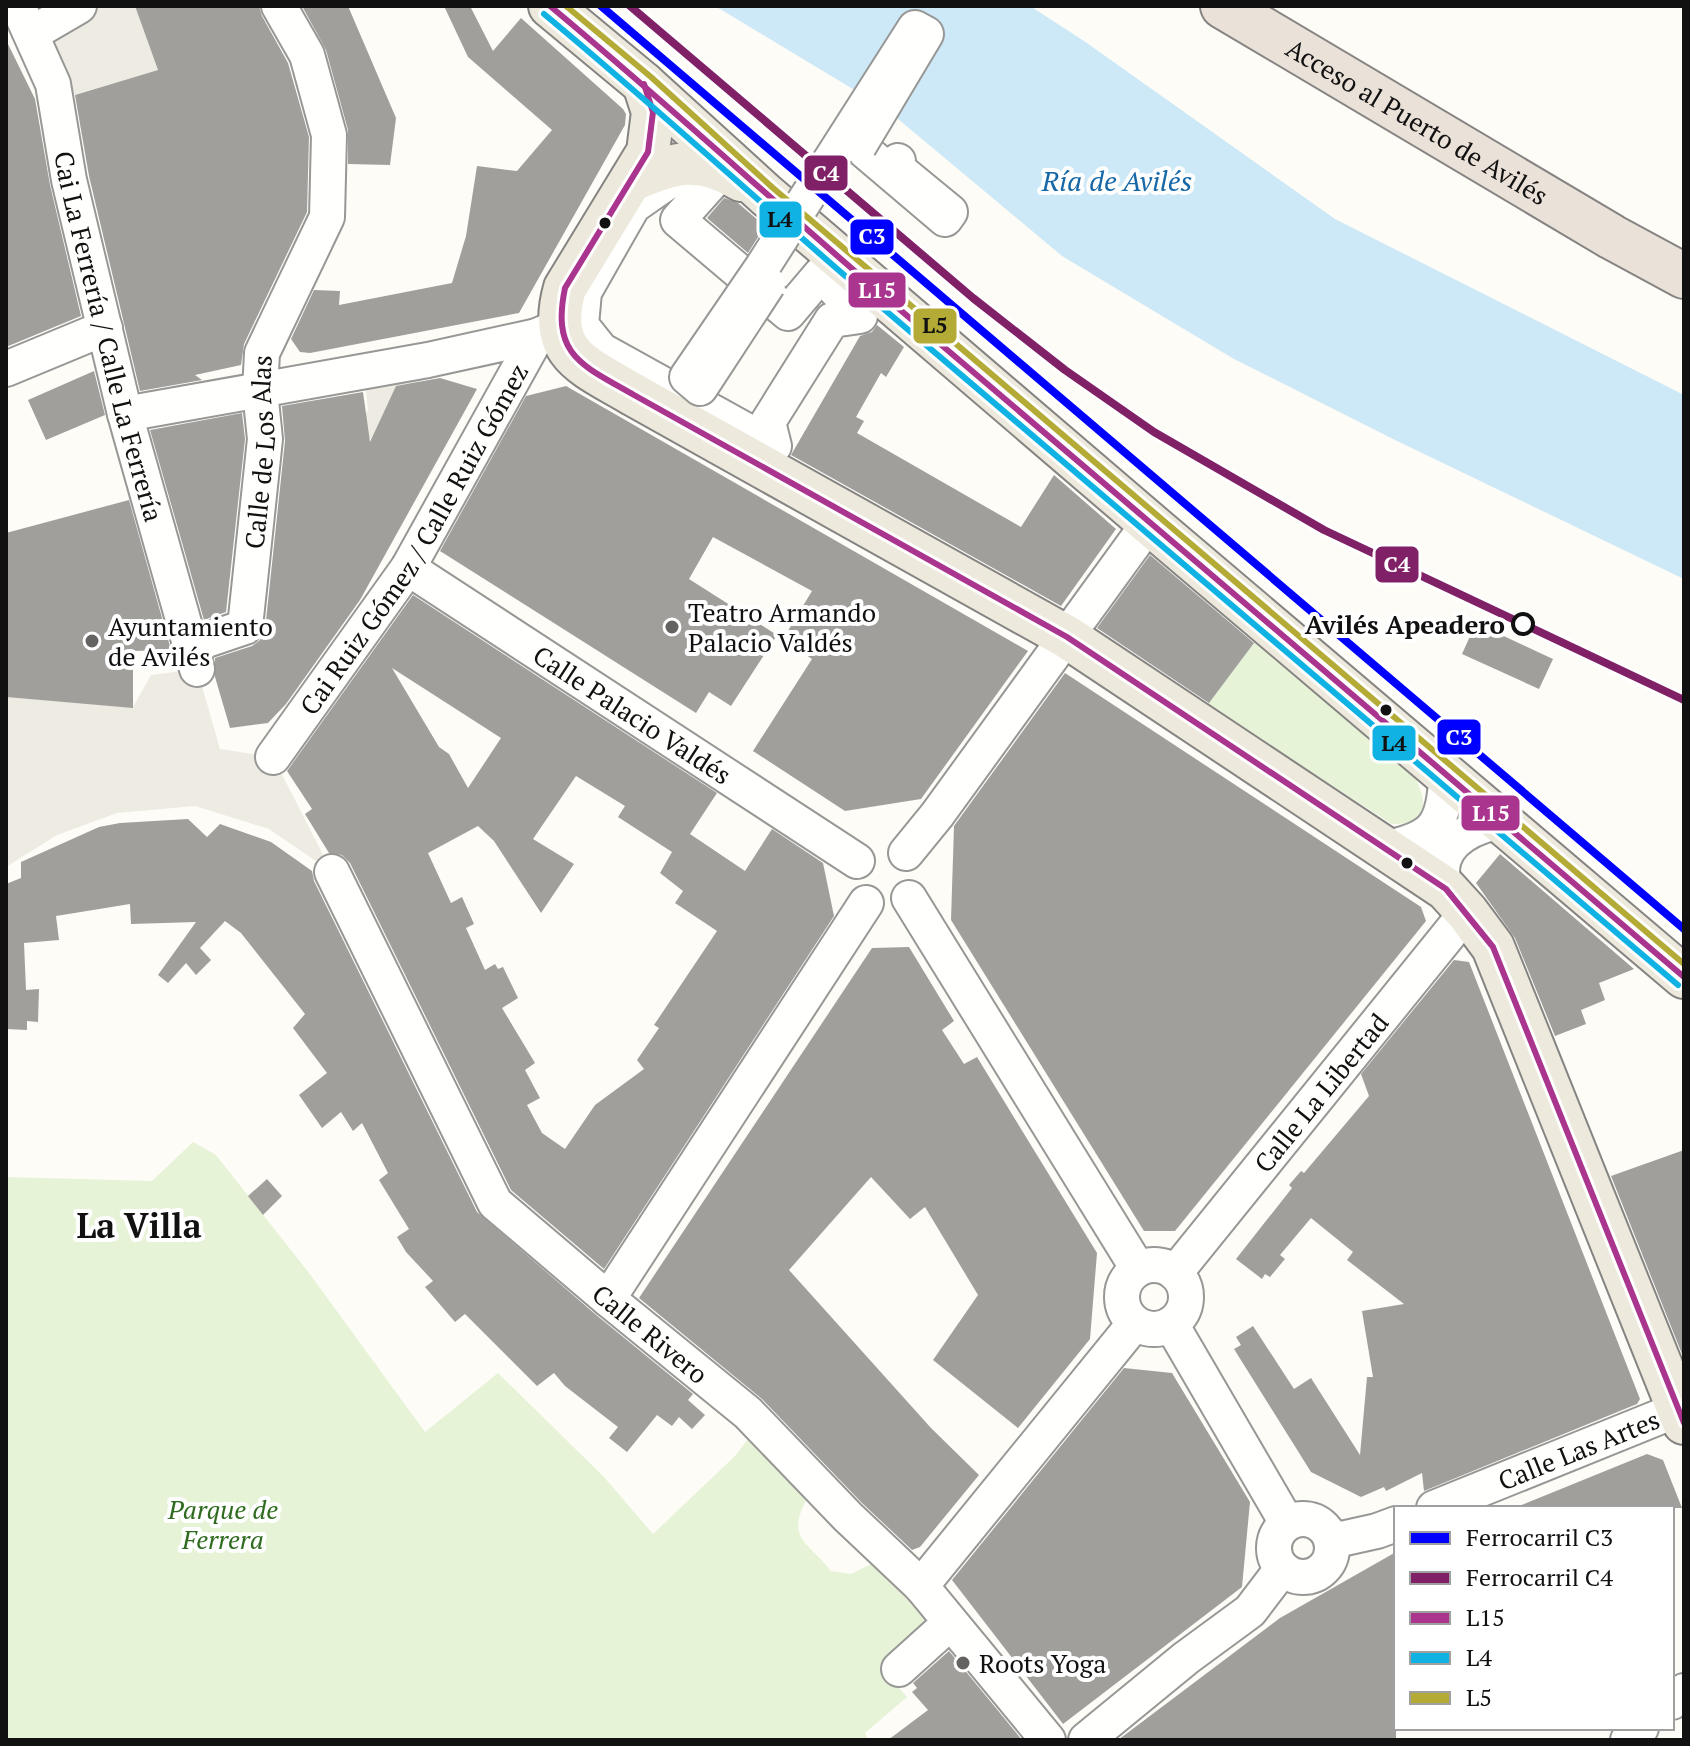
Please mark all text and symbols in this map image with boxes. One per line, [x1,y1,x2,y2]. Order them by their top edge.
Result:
street label: Acceso al Puerto de Avilés [1280,30,1554,212]
street label: Cai La Ferrería / Calle La Ferrería [47,148,171,525]
line badge: C4 [803,154,849,192]
text: C4 [813,158,840,187]
water label: Ría de Avilés [1041,162,1192,199]
line badge: L4 [758,200,803,239]
text: L4 [767,204,793,233]
unlabelled marker [597,215,613,231]
line badge: C3 [849,218,895,256]
text: C3 [859,221,885,250]
line badge: L15 [847,271,907,309]
text: L15 [858,275,896,304]
line badge: L5 [912,307,958,345]
text: L5 [922,310,948,339]
street label: Calle de Los Alas [236,354,282,550]
street label: Cai Ruiz Gómez / Calle Ruiz Gómez [292,357,535,721]
line badge: C4 [1374,545,1420,584]
text: C4 [1384,549,1411,578]
place label: Teatro Armando Palacio Valdés [688,595,876,659]
place label: Avilés Apeadero [1305,607,1505,641]
place label: Ayuntamiento de Avilés [108,609,273,673]
marker: Avilés Apeadero [1512,613,1534,635]
marker: Teatro Armando Palacio Valdés [663,618,681,636]
marker: Ayuntamiento de Avilés [83,632,101,650]
street label: Calle Palacio Valdés [527,637,738,792]
unlabelled marker [1378,702,1394,718]
line badge: C3 [1436,718,1482,756]
text: C3 [1446,722,1472,751]
line badge: L4 [1371,724,1417,762]
text: L4 [1381,728,1407,757]
line badge: L15 [1460,794,1521,832]
text: L15 [1472,798,1510,827]
unlabelled marker [1399,855,1415,871]
street label: Calle La Libertad [1246,1006,1396,1179]
district label: La Villa [76,1203,202,1248]
street label: Calle Rivero [586,1276,715,1391]
street label: Calle Las Artes [1493,1402,1664,1497]
park label: Parque de Ferrera [167,1492,278,1556]
legend [1394,1506,1674,1730]
text: Ferrocarril C3 [1466,1521,1613,1553]
text: Ferrocarril C4 [1466,1561,1613,1593]
text: L15 [1466,1601,1505,1633]
text: L4 [1466,1641,1492,1673]
place label: Roots Yoga [979,1646,1106,1680]
marker: Roots Yoga [954,1654,972,1672]
text: L5 [1466,1681,1492,1713]

